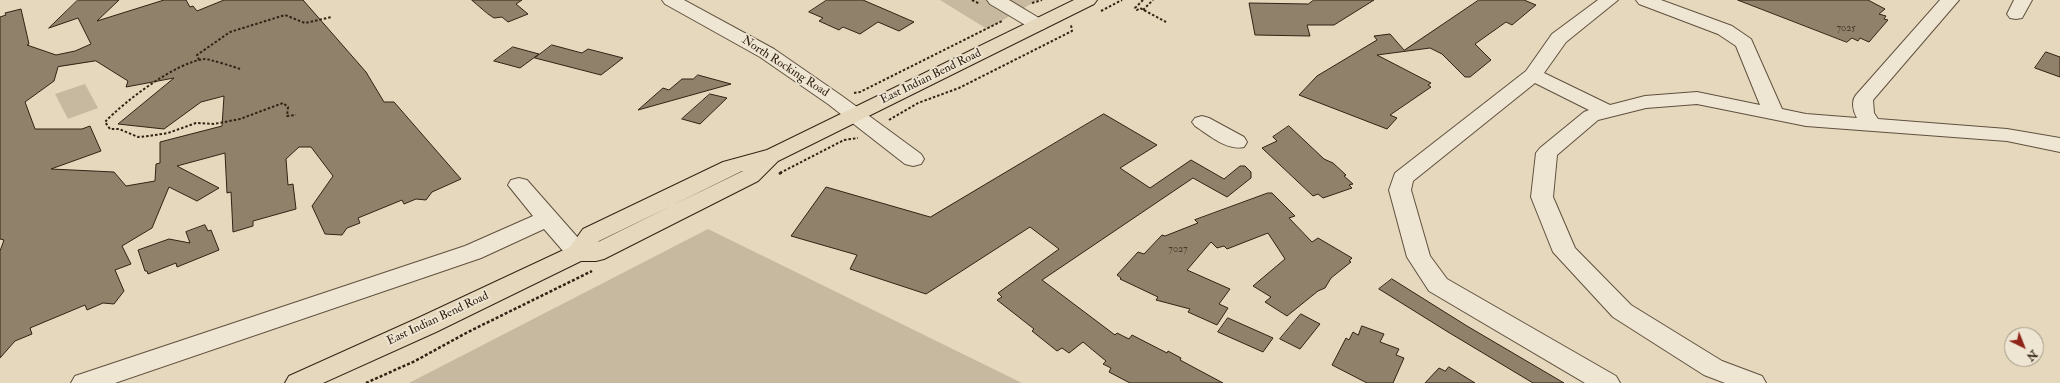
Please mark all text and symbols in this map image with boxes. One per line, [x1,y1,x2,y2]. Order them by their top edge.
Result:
house number: 7025 [1836,23,1856,35]
street label: North Rocking Road [739,33,831,101]
street label: East Indian Bend Road [878,46,984,108]
house number: 7027 [1168,244,1188,256]
street label: East Indian Bend Road [385,289,491,349]
north arrow [2004,327,2044,367]
text: N [2024,347,2040,364]

